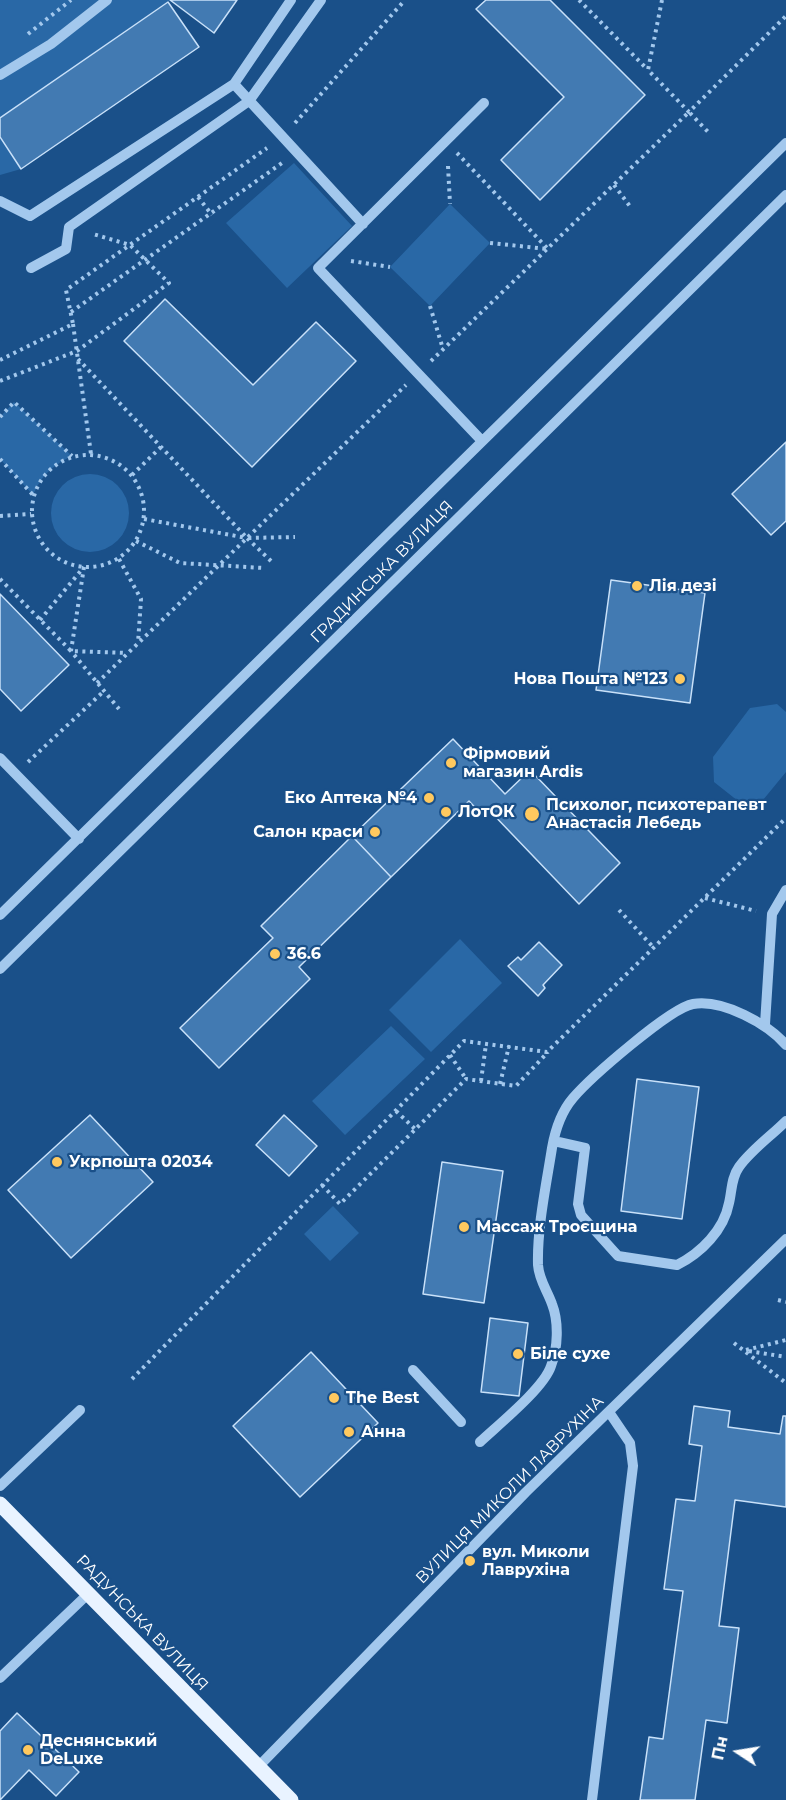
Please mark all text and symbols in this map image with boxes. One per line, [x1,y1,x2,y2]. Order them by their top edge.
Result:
street label: ГРАДИНСЬКА ВУЛИЦЯ [307,497,457,647]
place label: Лія дезі [649,576,717,596]
marker: Лія дезі [630,579,644,593]
place label: Нова Пошта №123 [514,669,668,689]
marker: Нова Пошта №123 [673,672,687,686]
place label: Фірмовий магазин Ardis [463,744,583,782]
marker: Фірмовий магазин Ardis [444,756,458,770]
place label: Еко Аптека №4 [284,788,417,808]
marker: Еко Аптека №4 [422,791,436,805]
place label: Психолог, психотерапевт Анастасія Лебедь [546,795,767,833]
place label: ЛотОК [458,802,515,822]
marker: ЛотОК [439,805,453,819]
marker: Психолог, психотерапевт Анастасія Лебедь [523,805,541,823]
place label: Салон краси [253,822,363,842]
marker: Салон краси [368,825,382,839]
place label: 36.6 [287,944,321,964]
marker: 36.6 [268,947,282,961]
place label: Укрпошта 02034 [69,1152,213,1172]
marker: Укрпошта 02034 [50,1155,64,1169]
place label: Массаж Троєщина [476,1217,637,1237]
marker: Массаж Троєщина [457,1220,471,1234]
place label: Біле сухе [530,1344,611,1364]
marker: Біле сухе [511,1347,525,1361]
place label: The Best [346,1388,419,1408]
marker: The Best [327,1391,341,1405]
street label: ВУЛИЦЯ МИКОЛИ ЛАВРУХІНА [412,1392,608,1588]
place label: Анна [361,1422,406,1442]
marker: Анна [342,1425,356,1439]
place label: вул. Миколи Лаврухіна [482,1542,590,1580]
street label: РАДУНСЬКА ВУЛИЦЯ [72,1551,212,1695]
marker: вул. Миколи Лаврухіна [463,1554,477,1568]
north arrow [708,1722,768,1782]
place label: Деснянський DeLuxe [40,1731,157,1769]
text: Пн [708,1734,732,1762]
marker: Деснянський DeLuxe [21,1743,35,1757]

